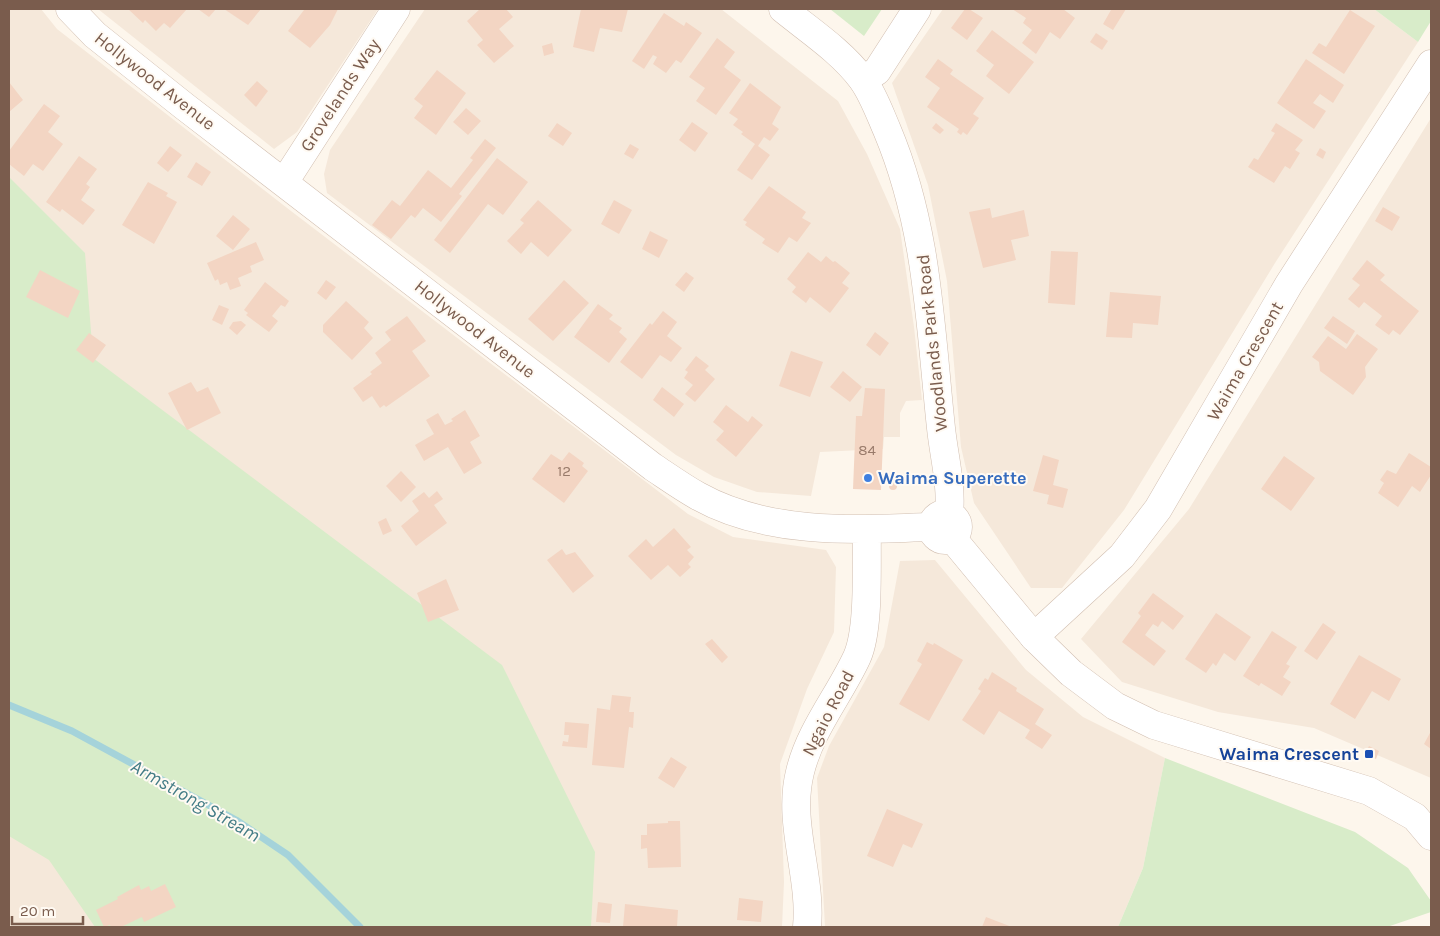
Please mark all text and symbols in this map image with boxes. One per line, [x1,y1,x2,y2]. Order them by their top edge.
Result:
street label: Hollywood Avenue [90,27,220,135]
street label: Grovelands Way [295,34,385,156]
street label: Woodlands Park Road [912,253,952,433]
street label: Hollywood Avenue [410,275,540,383]
street label: Waima Crescent [1202,297,1288,425]
house number: 84 [858,441,876,459]
house number: 12 [557,462,571,480]
place label: Waima Superette [878,467,1027,489]
marker: Waima Superette [862,472,874,484]
street label: Ngaio Road [797,666,859,760]
place label: Waima Crescent [1219,743,1359,765]
marker: Waima Crescent [1363,748,1375,760]
water label: Armstrong Stream [127,755,264,847]
scale bar [12,894,84,926]
text: 20 m [20,902,55,920]

